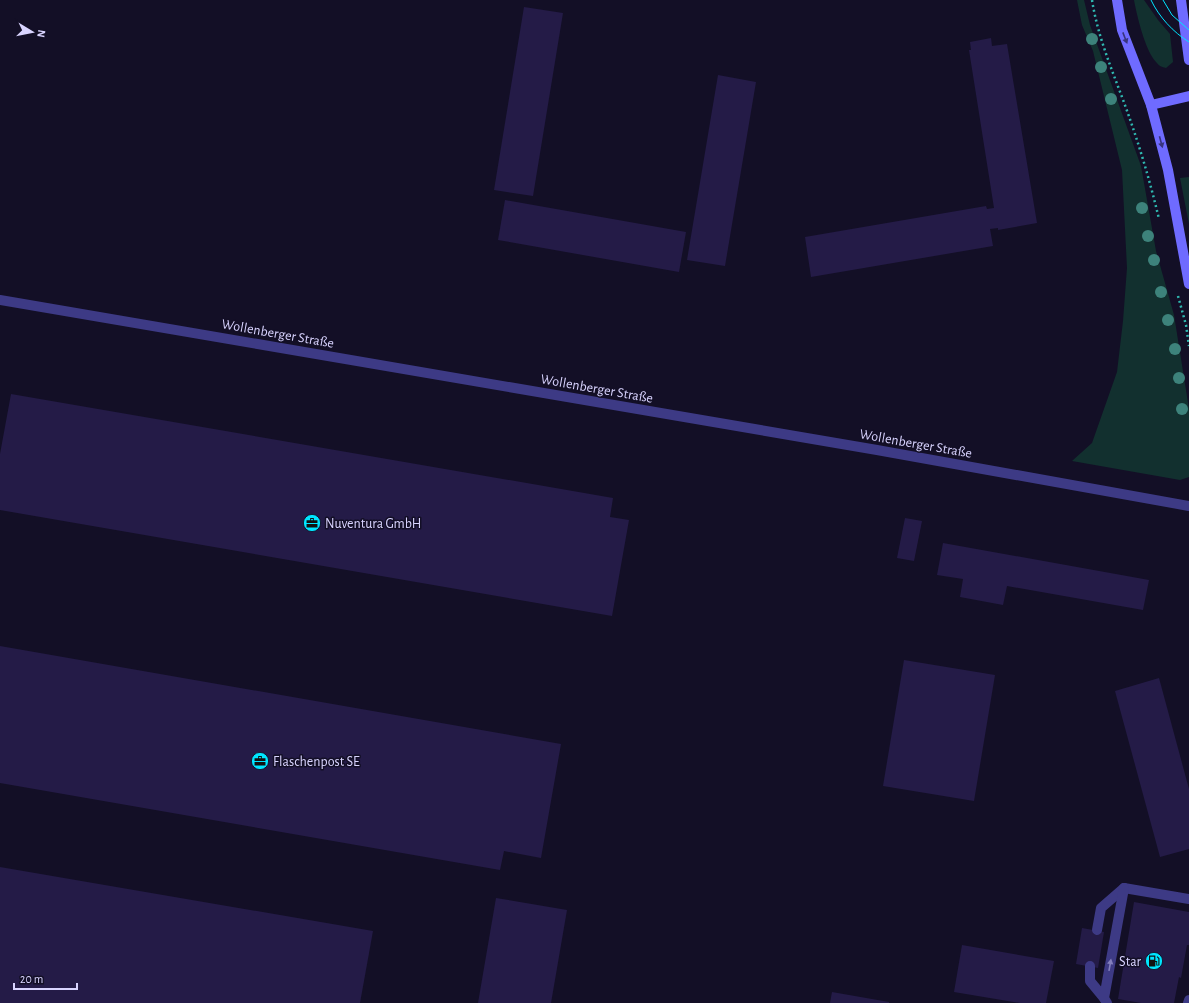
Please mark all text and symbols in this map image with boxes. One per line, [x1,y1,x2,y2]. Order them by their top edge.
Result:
north arrow [12,12,52,52]
text: N [35,29,47,38]
one-way arrow [1123,32,1129,44]
one-way arrow [1158,137,1164,149]
street label: Wollenberger Straße [221,317,335,351]
street label: Wollenberger Straße [540,372,654,406]
street label: Wollenberger Straße [859,427,973,461]
office icon: Nuventura GmbH [302,513,322,533]
place label: Nuventura GmbH [325,517,421,531]
office icon: Flaschenpost SE [250,751,270,771]
place label: Flaschenpost SE [273,755,360,769]
fuel station icon: Star [1144,951,1164,971]
place label: Star [1119,955,1141,969]
one-way arrow [1107,959,1113,971]
scale bar [14,965,77,991]
text: 20 m [20,973,43,985]

